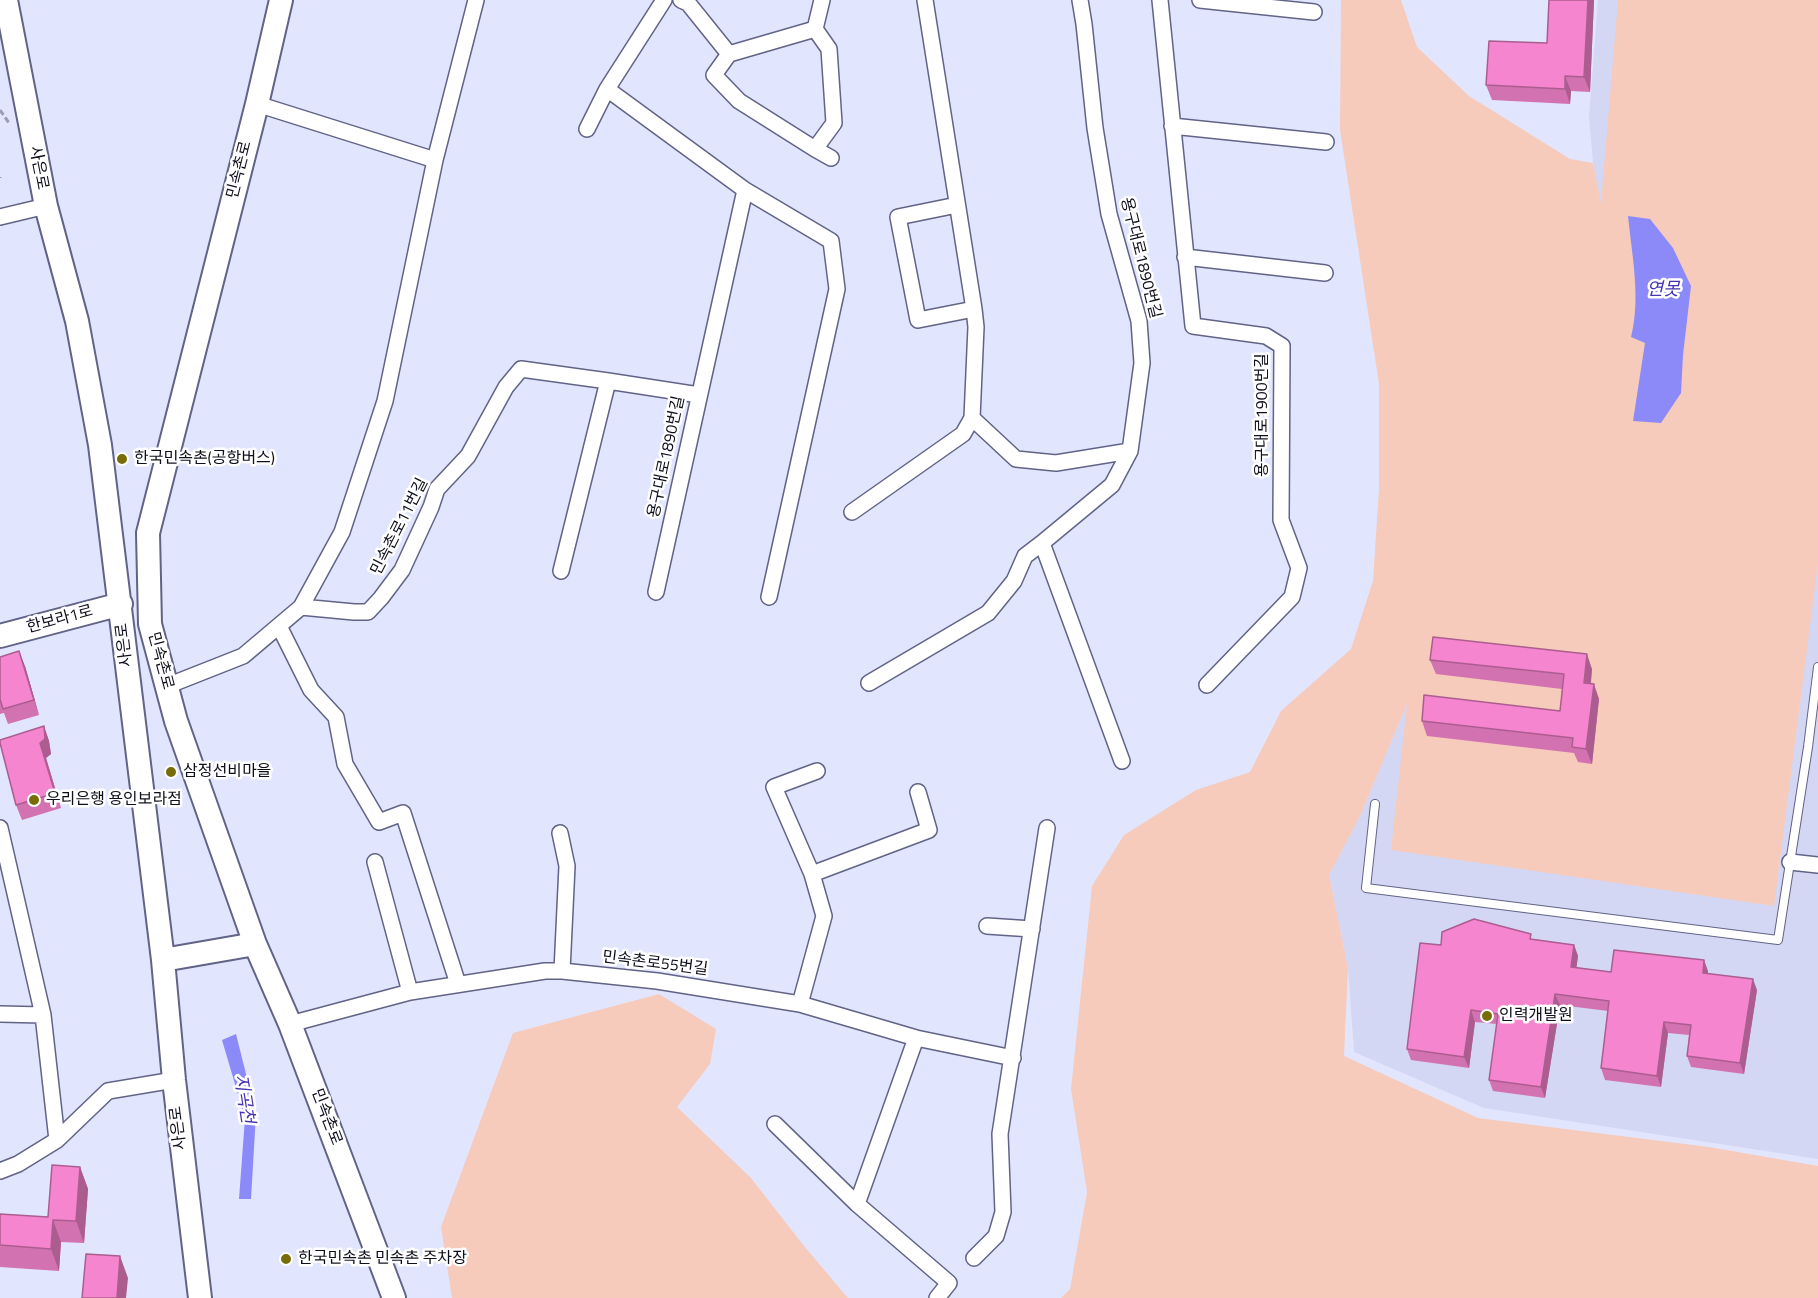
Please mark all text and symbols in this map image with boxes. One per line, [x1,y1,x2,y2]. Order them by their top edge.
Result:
street label: 민속촌로 [224,139,256,201]
street label: 사은로 [24,144,52,192]
street label: 용구대로1890번길 [1116,195,1164,321]
water label: 연못 [1646,280,1680,302]
street label: 용구대로1900번길 [1253,353,1273,477]
street label: 용구대로1890번길 [645,394,689,520]
place label: 한국민속촌(공항버스) [134,449,275,469]
marker: 한국민속촌(공항버스) [115,452,129,466]
street label: 민속촌로11번길 [367,475,433,579]
street label: 한보라1로 [25,602,95,638]
street label: 사은로 [113,622,137,668]
street label: 민속촌로 [143,630,177,692]
place label: 삼정선비마을 [183,762,271,782]
marker: 삼정선비마을 [164,765,178,779]
place label: 우리은행 용인보라점 [46,790,182,810]
marker: 우리은행 용인보라점 [27,793,41,807]
street label: 민속촌로55번길 [601,948,709,980]
place label: 인력개발원 [1499,1006,1573,1026]
marker: 인력개발원 [1480,1009,1494,1023]
water label: 지곡천 [228,1073,258,1125]
street label: 민속촌로 [306,1086,346,1148]
street label: 사은로 [167,1105,191,1151]
place label: 한국민속촌 민속촌 주차장 [298,1249,467,1269]
marker: 한국민속촌 민속촌 주차장 [279,1252,293,1266]

